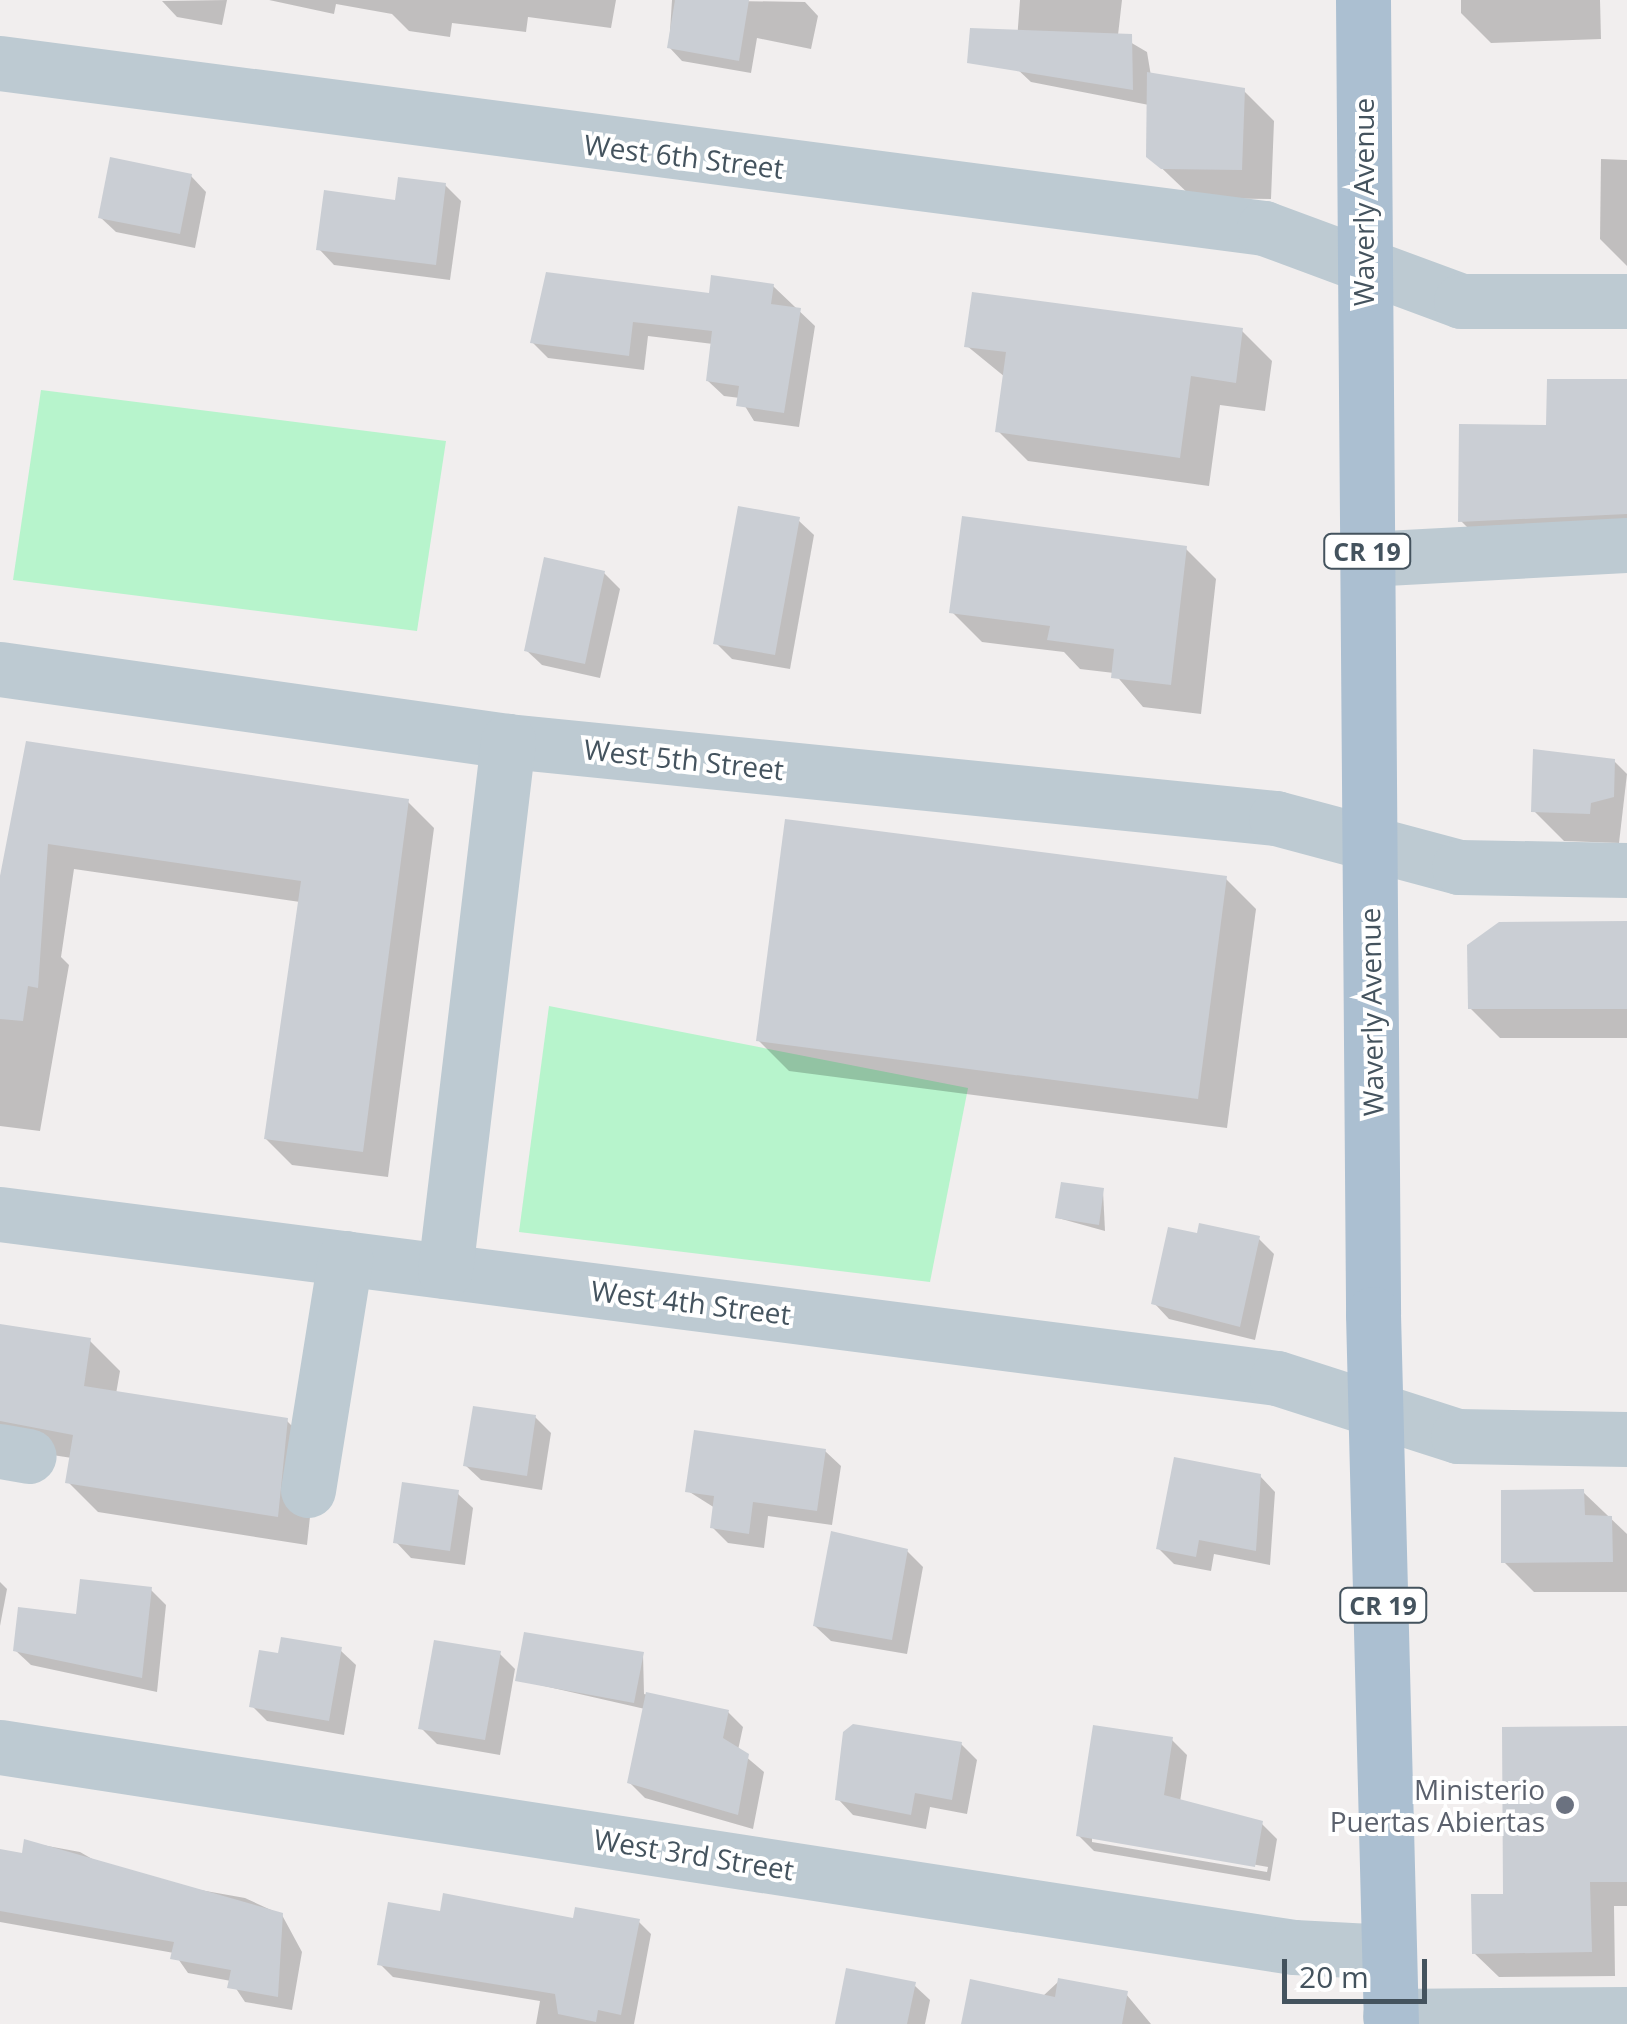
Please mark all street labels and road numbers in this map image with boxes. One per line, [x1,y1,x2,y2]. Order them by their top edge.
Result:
street label: Waverly Avenue [1346,98,1380,306]
street label: West 6th Street [582,127,786,185]
road number: CR 19 [1322,531,1412,571]
street label: West 5th Street [582,732,786,786]
street label: Waverly Avenue [1352,908,1390,1116]
street label: West 4th Street [589,1273,793,1331]
road number: CR 19 [1338,1585,1428,1625]
street label: West 3rd Street [591,1822,797,1886]

